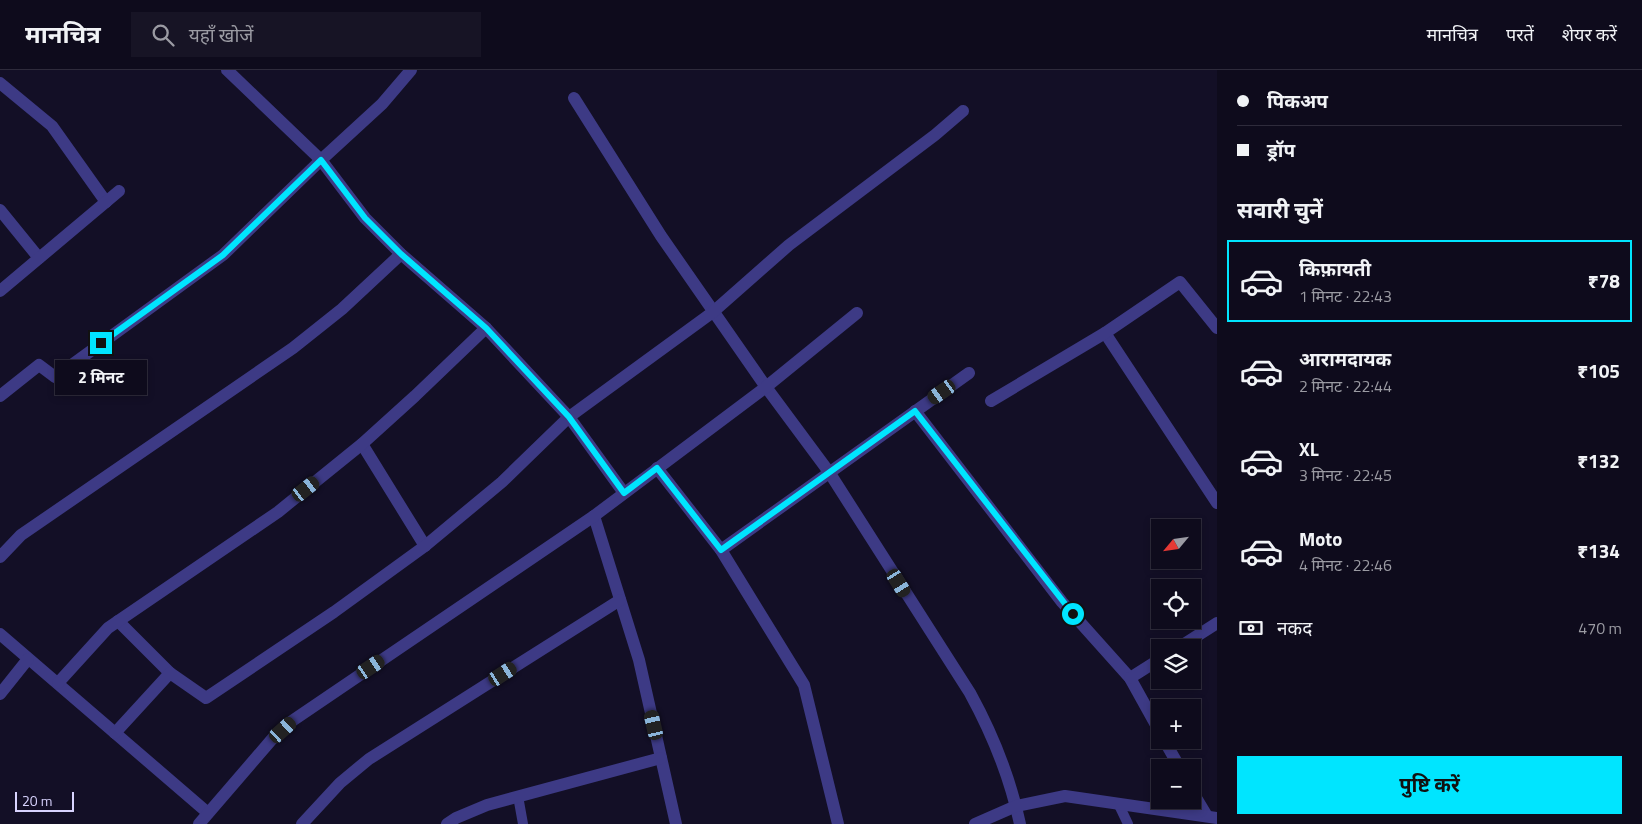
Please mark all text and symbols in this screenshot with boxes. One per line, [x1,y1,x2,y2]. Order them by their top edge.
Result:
search box [131,12,481,57]
text: मानचित्र [25,16,101,52]
text: यहाँ खोजें [189,20,253,49]
icon: search [149,21,177,49]
text: मानचित्र [1426,21,1478,48]
text: परतें [1506,21,1534,48]
text: शेयर करें [1562,21,1617,48]
text: पिकअप [1267,86,1328,115]
text: ड्रॉप [1267,135,1295,164]
text: सवारी चुनें [1237,193,1323,227]
text: किफ़ायती [1299,254,1371,283]
icon: car [1239,259,1284,304]
text: ₹78 [1588,266,1620,295]
text: 1 मिनट · 22:43 [1299,284,1392,308]
route end [90,332,112,354]
text: आरामदायक [1299,344,1391,373]
icon: car [1239,349,1284,394]
text: ₹105 [1577,356,1620,385]
callout: 2 मिनट [55,360,147,396]
text: 2 मिनट [78,365,124,389]
text: 2 मिनट · 22:44 [1299,374,1392,398]
car [925,377,958,407]
text: XL [1299,434,1319,463]
icon: car [1239,439,1284,484]
text: ₹132 [1577,446,1620,475]
text: 3 मिनट · 22:45 [1299,463,1392,487]
car [289,474,322,504]
north arrow [1151,519,1201,569]
map controls [1151,519,1201,809]
text: Moto [1299,524,1342,553]
icon: car [1239,529,1284,574]
text: ₹134 [1577,536,1620,565]
text: 4 मिनट · 22:46 [1299,553,1392,577]
car [884,566,913,600]
button: locate [1151,579,1201,629]
route start [1062,603,1084,625]
text: नकद [1277,613,1312,642]
icon: cash [1237,614,1265,642]
text: 470 m [1578,616,1622,640]
button: layers [1151,639,1201,689]
car [354,652,387,682]
car [486,660,519,688]
button: + [1151,699,1201,749]
car [643,709,664,741]
car [266,714,299,746]
button: पुष्टि करें [1237,756,1622,814]
button: − [1151,759,1201,809]
scale bar [15,789,74,812]
text: 20 m [22,790,52,811]

